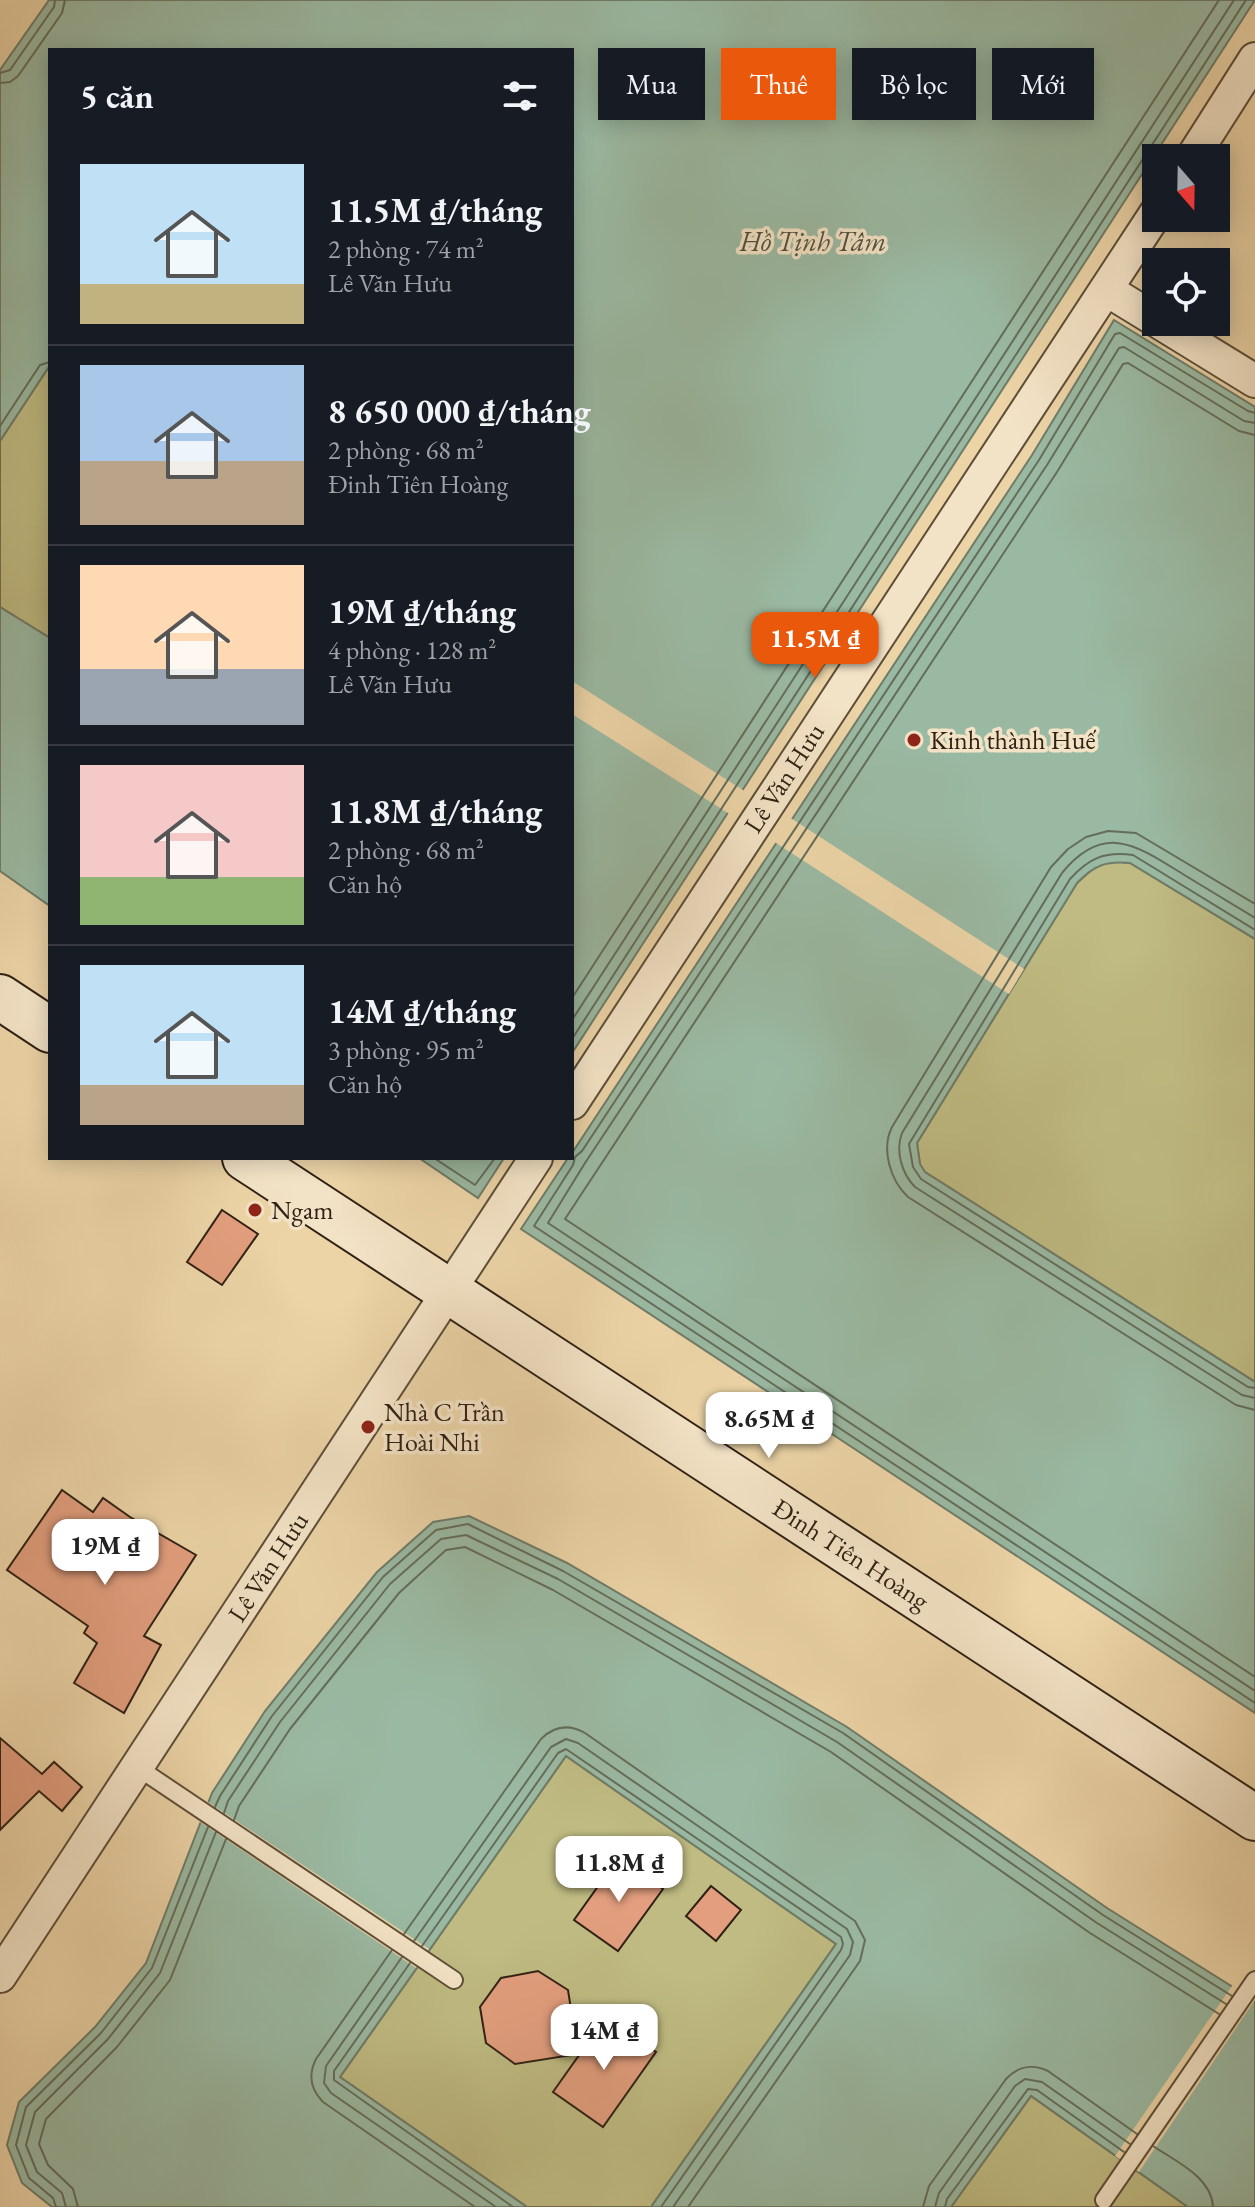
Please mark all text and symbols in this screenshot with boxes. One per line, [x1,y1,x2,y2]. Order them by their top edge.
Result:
chip: Mua [598,48,705,120]
chip: Thuê [721,48,836,120]
chip: Bộ lọc [852,48,976,120]
chip: Mới [992,48,1094,120]
text: 5 căn [80,74,154,118]
icon: filters [498,74,542,118]
north arrow [1142,144,1230,232]
map controls [1142,144,1230,336]
text: 11.5M ₫/tháng [328,188,542,232]
icon: home [144,196,240,292]
water label: Hồ Tịnh Tâm [739,223,886,259]
text: 2 phòng · 74 m² [328,232,484,266]
button: locate [1142,248,1230,336]
text: Lê Văn Hưu [328,266,452,300]
text: 8 650 000 ₫/tháng [328,389,591,433]
icon: home [144,397,240,493]
text: 2 phòng · 68 m² [328,433,484,467]
text: Đinh Tiên Hoàng [328,467,508,501]
text: 19M ₫/tháng [328,589,516,633]
icon: home [144,597,240,693]
pin: 11.5M ₫ [741,612,889,680]
text: 11.5M ₫ [770,621,860,655]
text: 4 phòng · 128 m² [328,633,496,667]
text: Lê Văn Hưu [328,667,452,701]
street label: Lê Văn Hưu [736,716,832,839]
place label: Kinh thành Huế [930,723,1096,757]
marker: Kinh thành Huế [905,731,923,749]
text: 11.8M ₫/tháng [328,789,542,833]
icon: home [144,797,240,893]
text: 2 phòng · 68 m² [328,833,484,867]
text: Căn hộ [328,867,402,901]
text: 14M ₫/tháng [328,989,516,1033]
icon: home [144,997,240,1093]
text: 3 phòng · 95 m² [328,1033,484,1067]
text: Căn hộ [328,1067,402,1101]
place label: Ngam [271,1193,334,1227]
marker: Ngam [246,1201,264,1219]
pin: 8.65M ₫ [695,1392,843,1460]
place label: Nhà C Trần Hoài Nhi [384,1395,505,1459]
text: 8.65M ₫ [724,1401,814,1435]
marker: Nhà C Trần Hoài Nhi [359,1418,377,1436]
street label: Đinh Tiên Hoàng [766,1491,936,1618]
street label: Lê Văn Hưu [220,1505,316,1628]
pin: 19M ₫ [49,1519,161,1587]
text: 19M ₫ [70,1528,140,1562]
pin: 11.8M ₫ [545,1836,693,1904]
text: 11.8M ₫ [574,1845,664,1879]
pin: 14M ₫ [548,2004,660,2072]
text: 14M ₫ [569,2013,639,2047]

